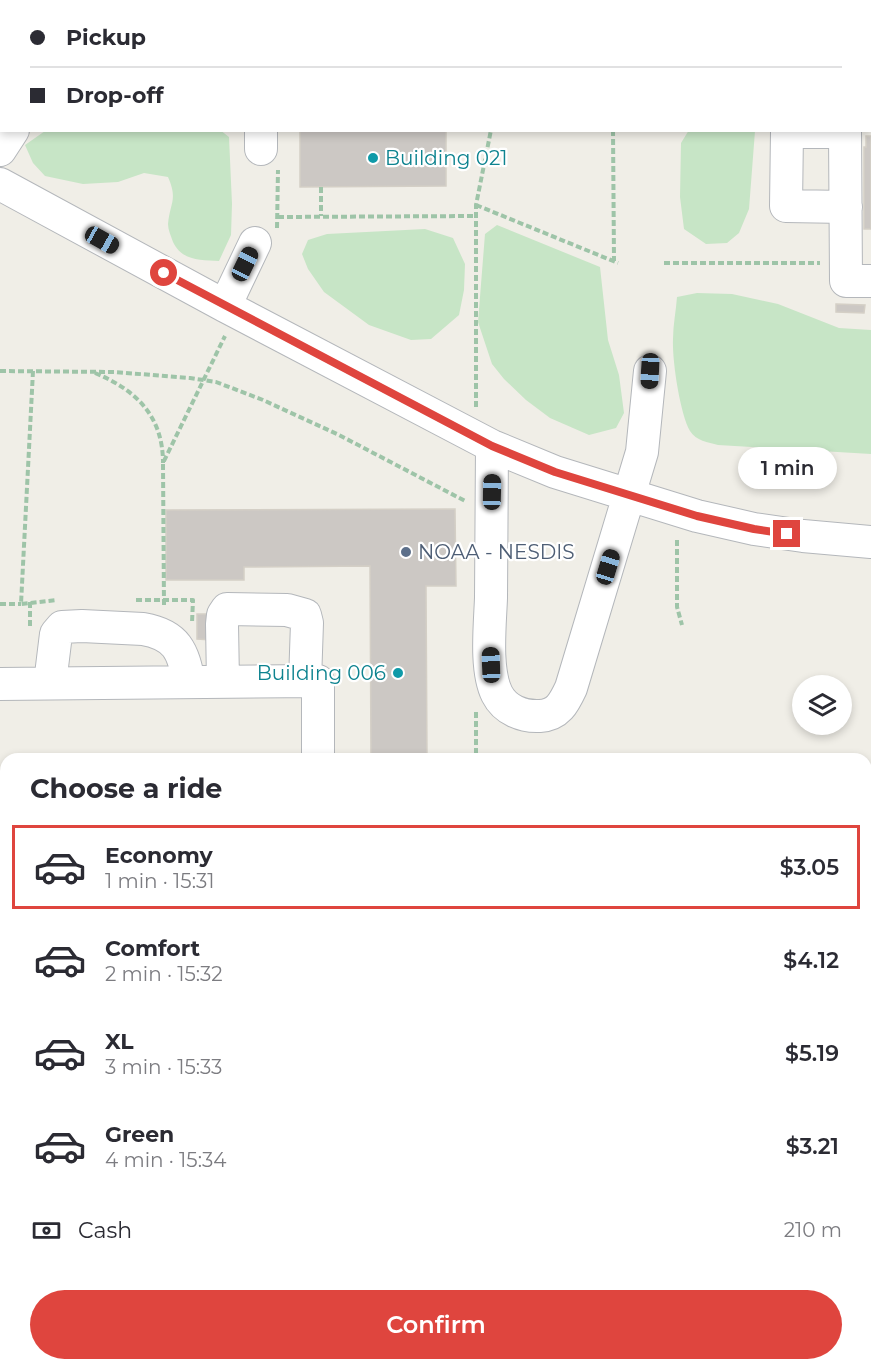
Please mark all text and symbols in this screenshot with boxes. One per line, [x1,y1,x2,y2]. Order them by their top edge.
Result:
text: Pickup [66,24,146,51]
text: Drop-off [66,82,164,109]
place label: Building 021 [385,146,508,170]
marker: Building 021 [366,151,380,165]
car [82,223,122,257]
car [229,244,261,284]
route start [150,259,177,286]
car [640,353,660,389]
callout: 1 min [738,447,836,489]
text: 1 min [761,456,814,480]
car [483,474,501,510]
route end [773,520,800,547]
place label: NOAA - NESDIS [418,540,575,564]
marker: NOAA - NESDIS [399,545,413,559]
car [594,547,622,587]
car [481,647,501,683]
place label: Building 006 [257,661,386,685]
marker: Building 006 [391,666,405,680]
map controls [792,675,852,735]
button: layers [792,675,852,735]
text: Choose a ride [30,772,222,805]
icon: car [33,840,87,894]
text: Economy [105,842,213,869]
text: $3.05 [780,854,839,881]
text: 1 min · 15:31 [105,869,214,893]
icon: car [33,933,87,987]
text: Comfort [105,935,200,962]
text: $4.12 [783,947,839,974]
text: 2 min · 15:32 [105,962,223,986]
icon: car [33,1026,87,1080]
text: XL [105,1028,134,1055]
text: $5.19 [785,1040,839,1067]
text: 3 min · 15:33 [105,1055,222,1079]
icon: car [33,1119,87,1173]
text: Green [105,1121,174,1148]
text: $3.21 [786,1133,839,1160]
text: 4 min · 15:34 [105,1148,226,1172]
icon: cash [30,1214,63,1247]
text: Cash [78,1217,132,1244]
text: 210 m [784,1218,842,1242]
button: Confirm [30,1290,842,1359]

